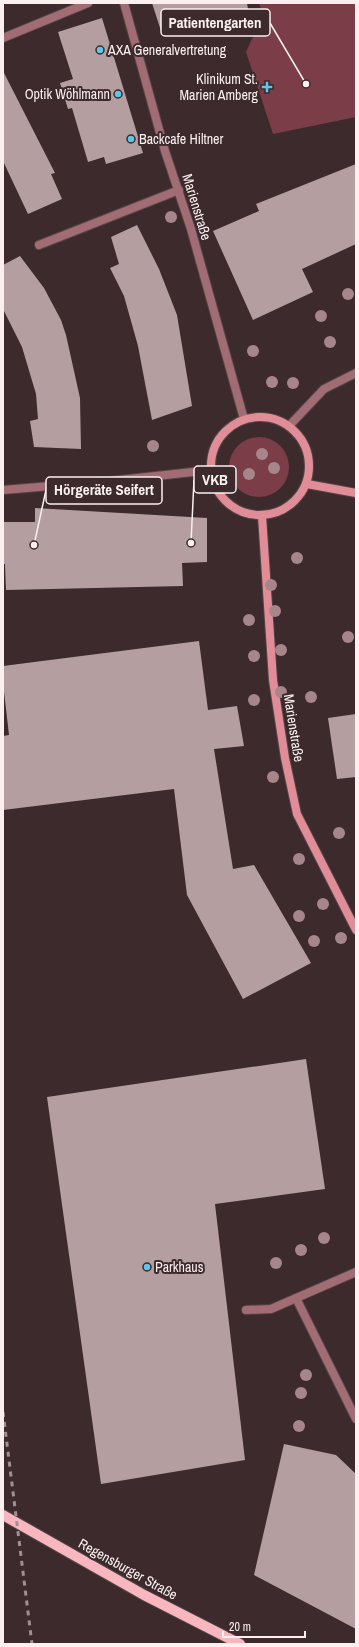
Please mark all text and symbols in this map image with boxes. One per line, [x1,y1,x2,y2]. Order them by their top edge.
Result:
callout: Patientengarten [161,9,270,36]
text: Patientengarten [169,12,261,33]
place label: AXA Generalvertretung [107,41,227,59]
marker: AXA Generalvertretung [95,45,105,55]
place label: Klinikum St. Marien Amberg [180,70,259,104]
marker: Klinikum St. Marien Amberg [261,81,273,93]
place label: Optik Wöhlmann [25,85,110,103]
marker: Optik Wöhlmann [113,89,123,99]
place label: Backcafe Hiltner [139,130,223,148]
marker: Backcafe Hiltner [126,134,136,144]
street label: Marienstraße [178,172,216,242]
callout: VKB [194,466,236,493]
text: VKB [202,469,228,490]
callout: Hörgeräte Seifert [46,477,162,504]
text: Hörgeräte Seifert [54,479,154,500]
street label: Marienstraße [280,693,308,763]
place label: Parkhaus [155,1258,204,1276]
marker: Parkhaus [142,1262,152,1272]
street label: Regensburger Straße [75,1534,181,1604]
scale bar [223,1613,305,1639]
text: 20 m [229,1619,251,1635]

